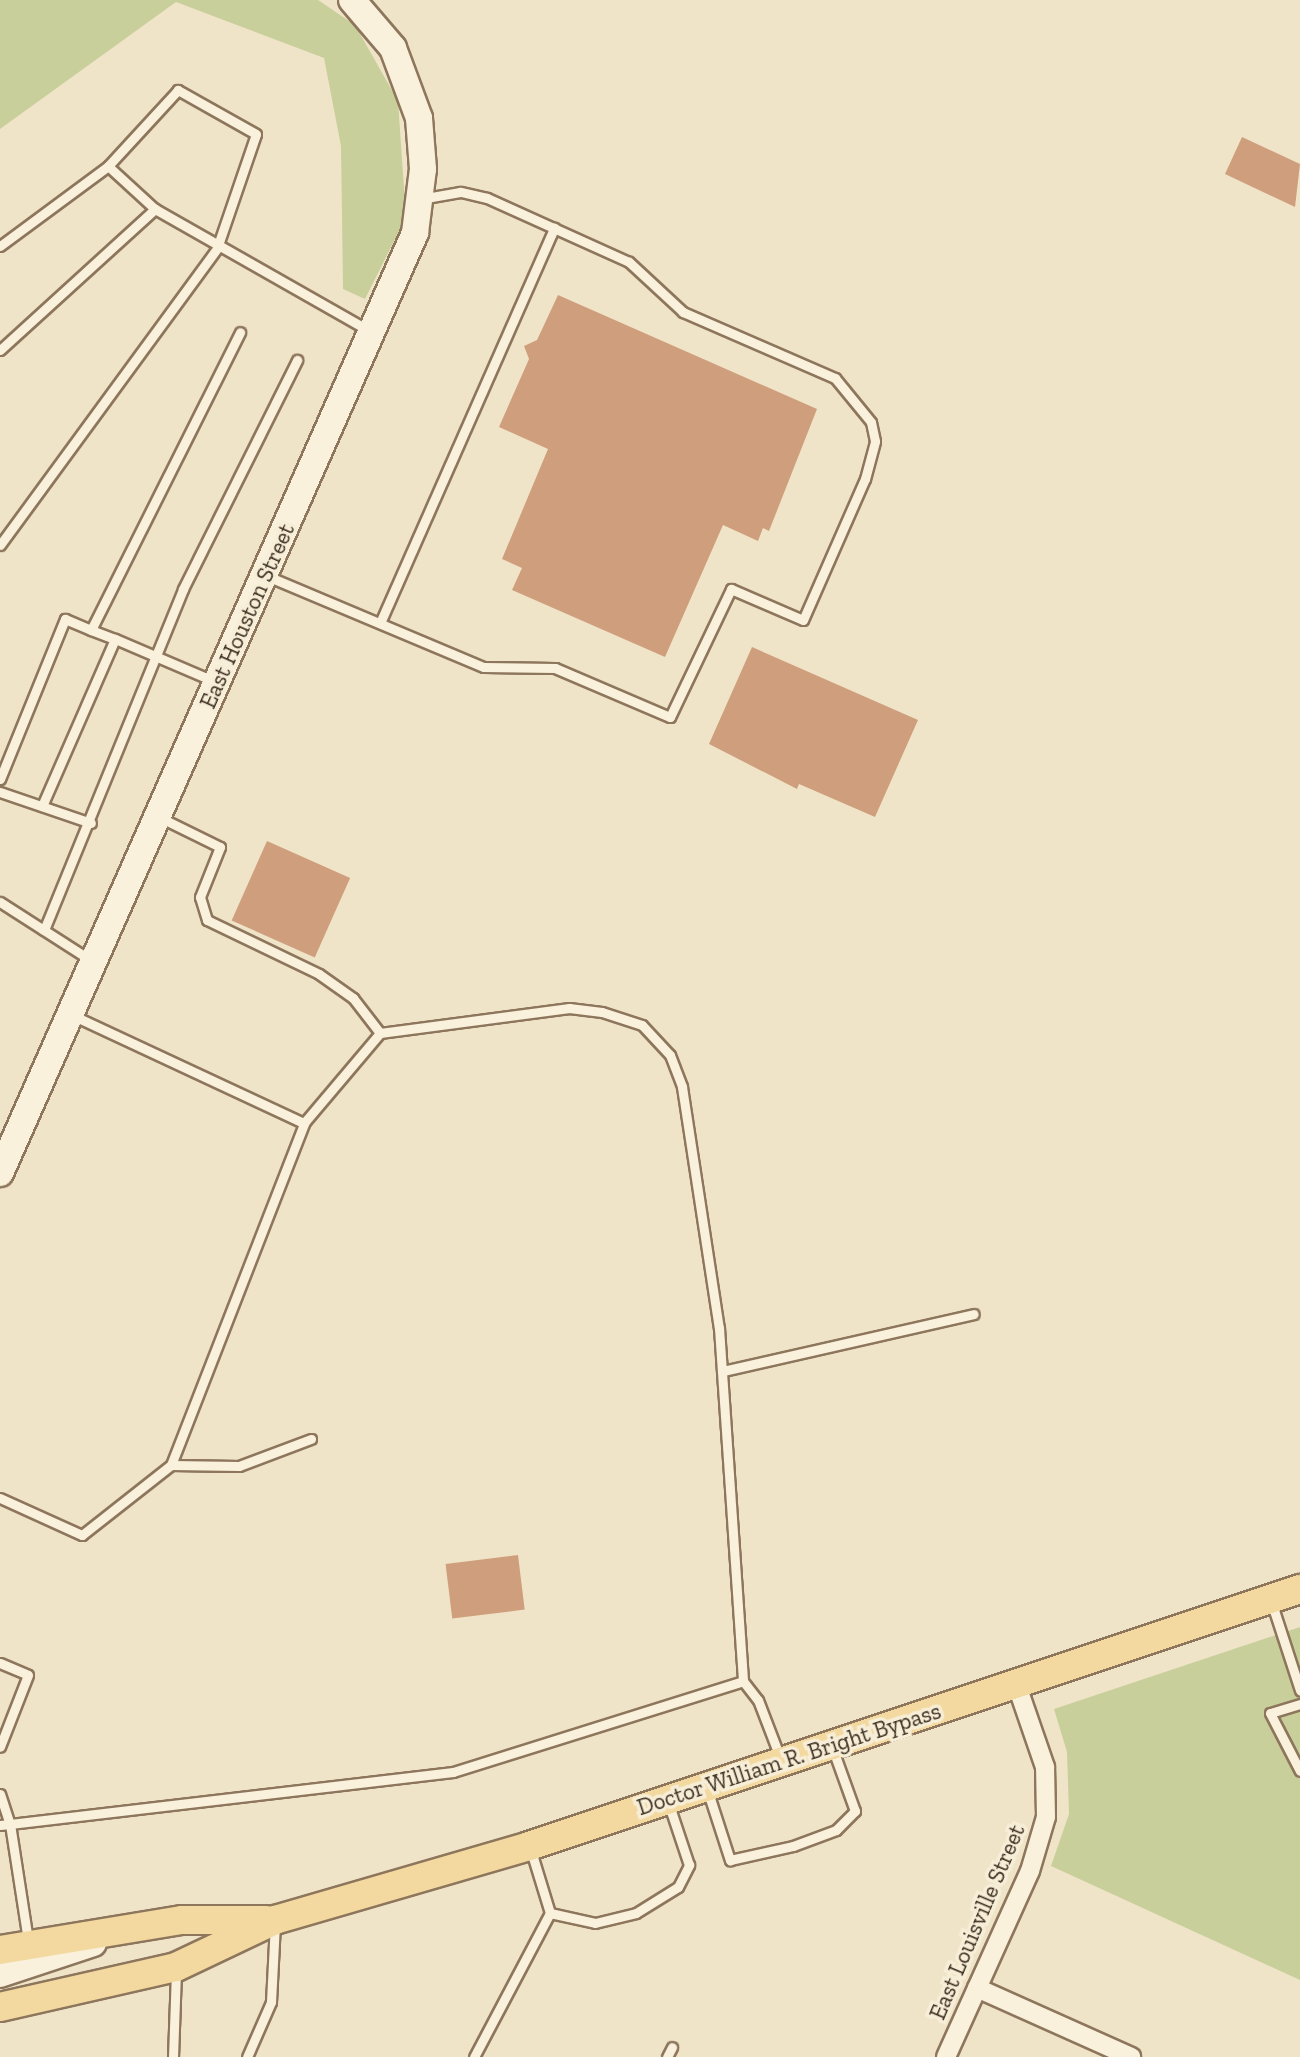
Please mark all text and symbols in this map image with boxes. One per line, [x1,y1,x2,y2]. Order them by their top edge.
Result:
street label: East Houston Street [194,519,300,713]
street label: Doctor William R. Bright Bypass [633,1697,945,1821]
street label: East Louisville Street [923,1820,1031,2024]

